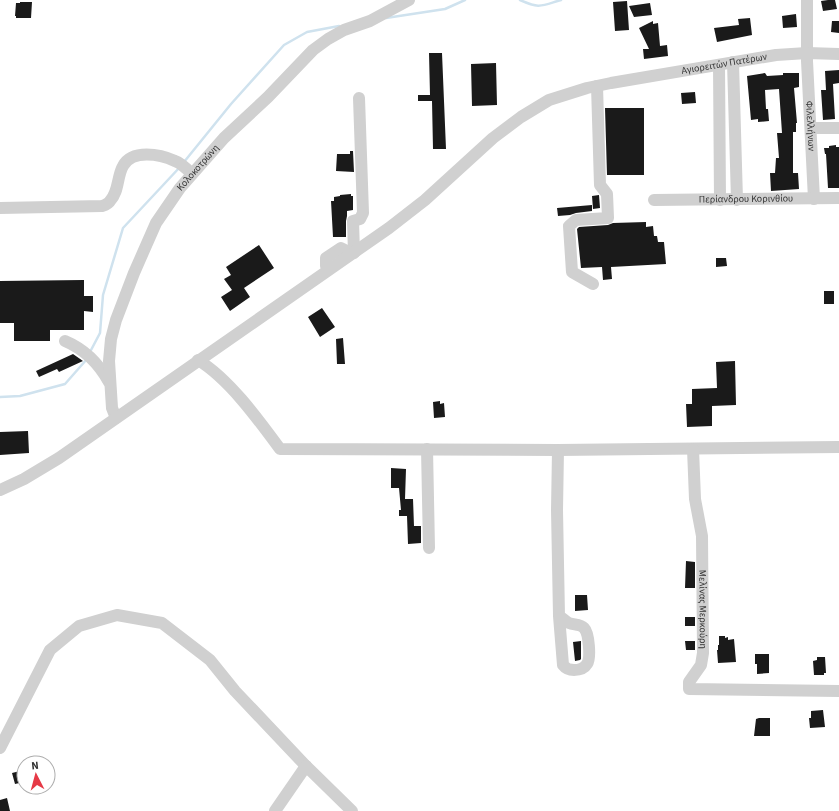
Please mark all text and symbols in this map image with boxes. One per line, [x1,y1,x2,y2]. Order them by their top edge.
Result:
street label: Αγιορειτών Πατέρων [680,50,768,78]
street label: Φιλελλήνων [802,100,819,152]
street label: Κολοκοτρώνη [173,141,222,194]
street label: Περίανδρου Κορινθίου [699,191,793,207]
street label: Μελίνας Μερκούρη [695,570,710,649]
north arrow [16,755,56,795]
text: N [31,758,39,773]

